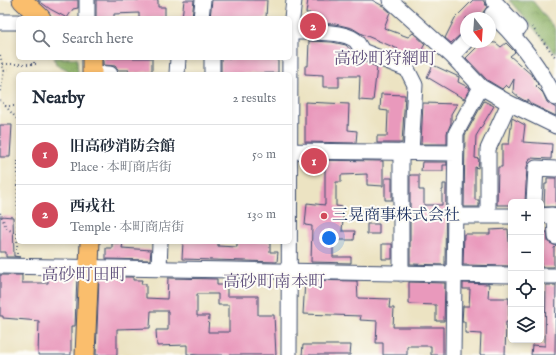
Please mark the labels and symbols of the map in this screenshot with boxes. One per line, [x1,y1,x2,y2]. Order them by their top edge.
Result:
pin: 2 [300,11,326,41]
north arrow [460,12,496,48]
district label: 高砂町狩網町 [334,49,436,70]
pin: 1 [301,146,327,176]
place label: 三晃商事株式会社 [332,206,460,226]
marker: 三晃商事株式会社 [319,211,329,221]
your location [319,228,339,248]
district label: 高砂町田町 [42,265,127,286]
district label: 高砂町南本町 [223,272,325,293]

